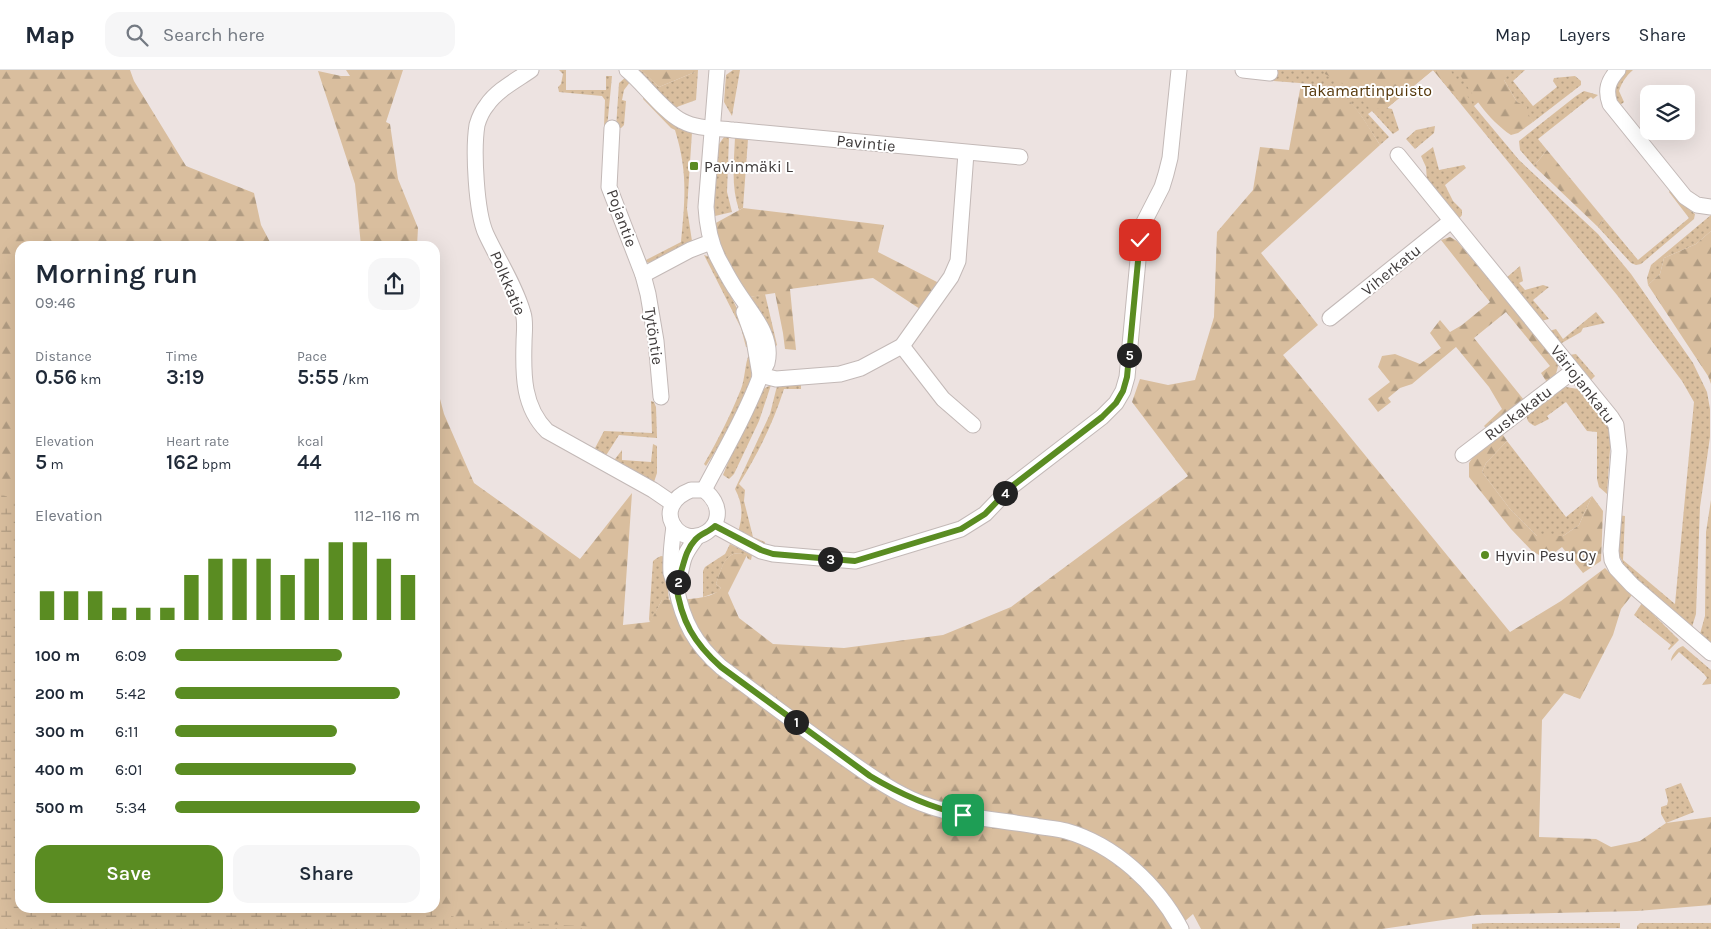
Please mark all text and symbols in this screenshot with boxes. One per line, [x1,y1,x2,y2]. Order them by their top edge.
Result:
search box [105,12,455,57]
text: Map [25,21,75,49]
icon: search [123,21,151,49]
text: Search here [163,24,265,46]
text: Map [1495,24,1531,46]
text: Layers [1559,24,1611,46]
text: Share [1639,24,1686,46]
park label: Takamartinpuisto [1302,81,1432,100]
map controls [1640,85,1695,140]
button: layers [1640,85,1695,140]
street label: Pavintie [836,130,896,156]
place label: Pavinmäki L [704,157,793,176]
marker: Pavinmäki L [688,160,700,172]
street label: Pojantie [603,187,641,249]
pin [1119,219,1161,261]
icon: check [1126,226,1154,254]
street label: Viherkatu [1357,240,1425,300]
street label: Polkkatie [486,248,530,318]
text: Morning run [35,257,198,290]
button: share [368,258,420,310]
text: 09:46 [35,293,76,312]
street label: Tytöntie [641,306,667,366]
street label: Väriojankatu [1547,341,1619,427]
pin: 5 [1116,342,1142,368]
text: 5 [1125,347,1134,364]
text: Distance [35,348,92,365]
text: Time [166,348,197,365]
text: Pace [297,348,327,365]
text: 0.56 [35,365,77,389]
text: 3:19 [166,365,204,389]
text: 5:55 [297,365,339,389]
text: km [77,371,101,388]
text: /km [339,371,369,388]
street label: Ruskakatu [1481,382,1555,444]
text: Elevation [35,433,94,450]
text: Heart rate [166,433,229,450]
text: kcal [297,433,324,450]
text: 5 [35,450,47,474]
text: 162 [166,450,198,474]
text: 44 [297,450,322,474]
text: m [47,456,64,473]
text: bpm [198,456,231,473]
pin: 4 [992,480,1018,506]
text: 4 [1001,485,1010,502]
text: Elevation [35,506,103,525]
text: 112–116 m [354,506,420,525]
pin: 3 [818,546,842,572]
place label: Hyvin Pesu Oy [1495,546,1597,565]
marker: Hyvin Pesu Oy [1479,549,1491,561]
text: 3 [826,551,835,568]
pin: 2 [666,570,690,594]
text: 2 [674,574,683,591]
text: 100 m [35,646,80,665]
text: 6:09 [115,646,147,665]
text: 200 m [35,684,84,703]
text: 5:42 [115,684,146,703]
pin: 1 [784,710,808,734]
text: 1 [794,714,799,731]
text: 300 m [35,722,84,741]
text: 6:11 [115,722,138,741]
text: 400 m [35,760,84,779]
text: 6:01 [115,760,143,779]
pin [942,794,984,836]
text: 500 m [35,798,84,817]
text: 5:34 [115,798,146,817]
icon: arrive [949,801,977,829]
button: Save [35,845,223,903]
button: Share [233,845,420,903]

